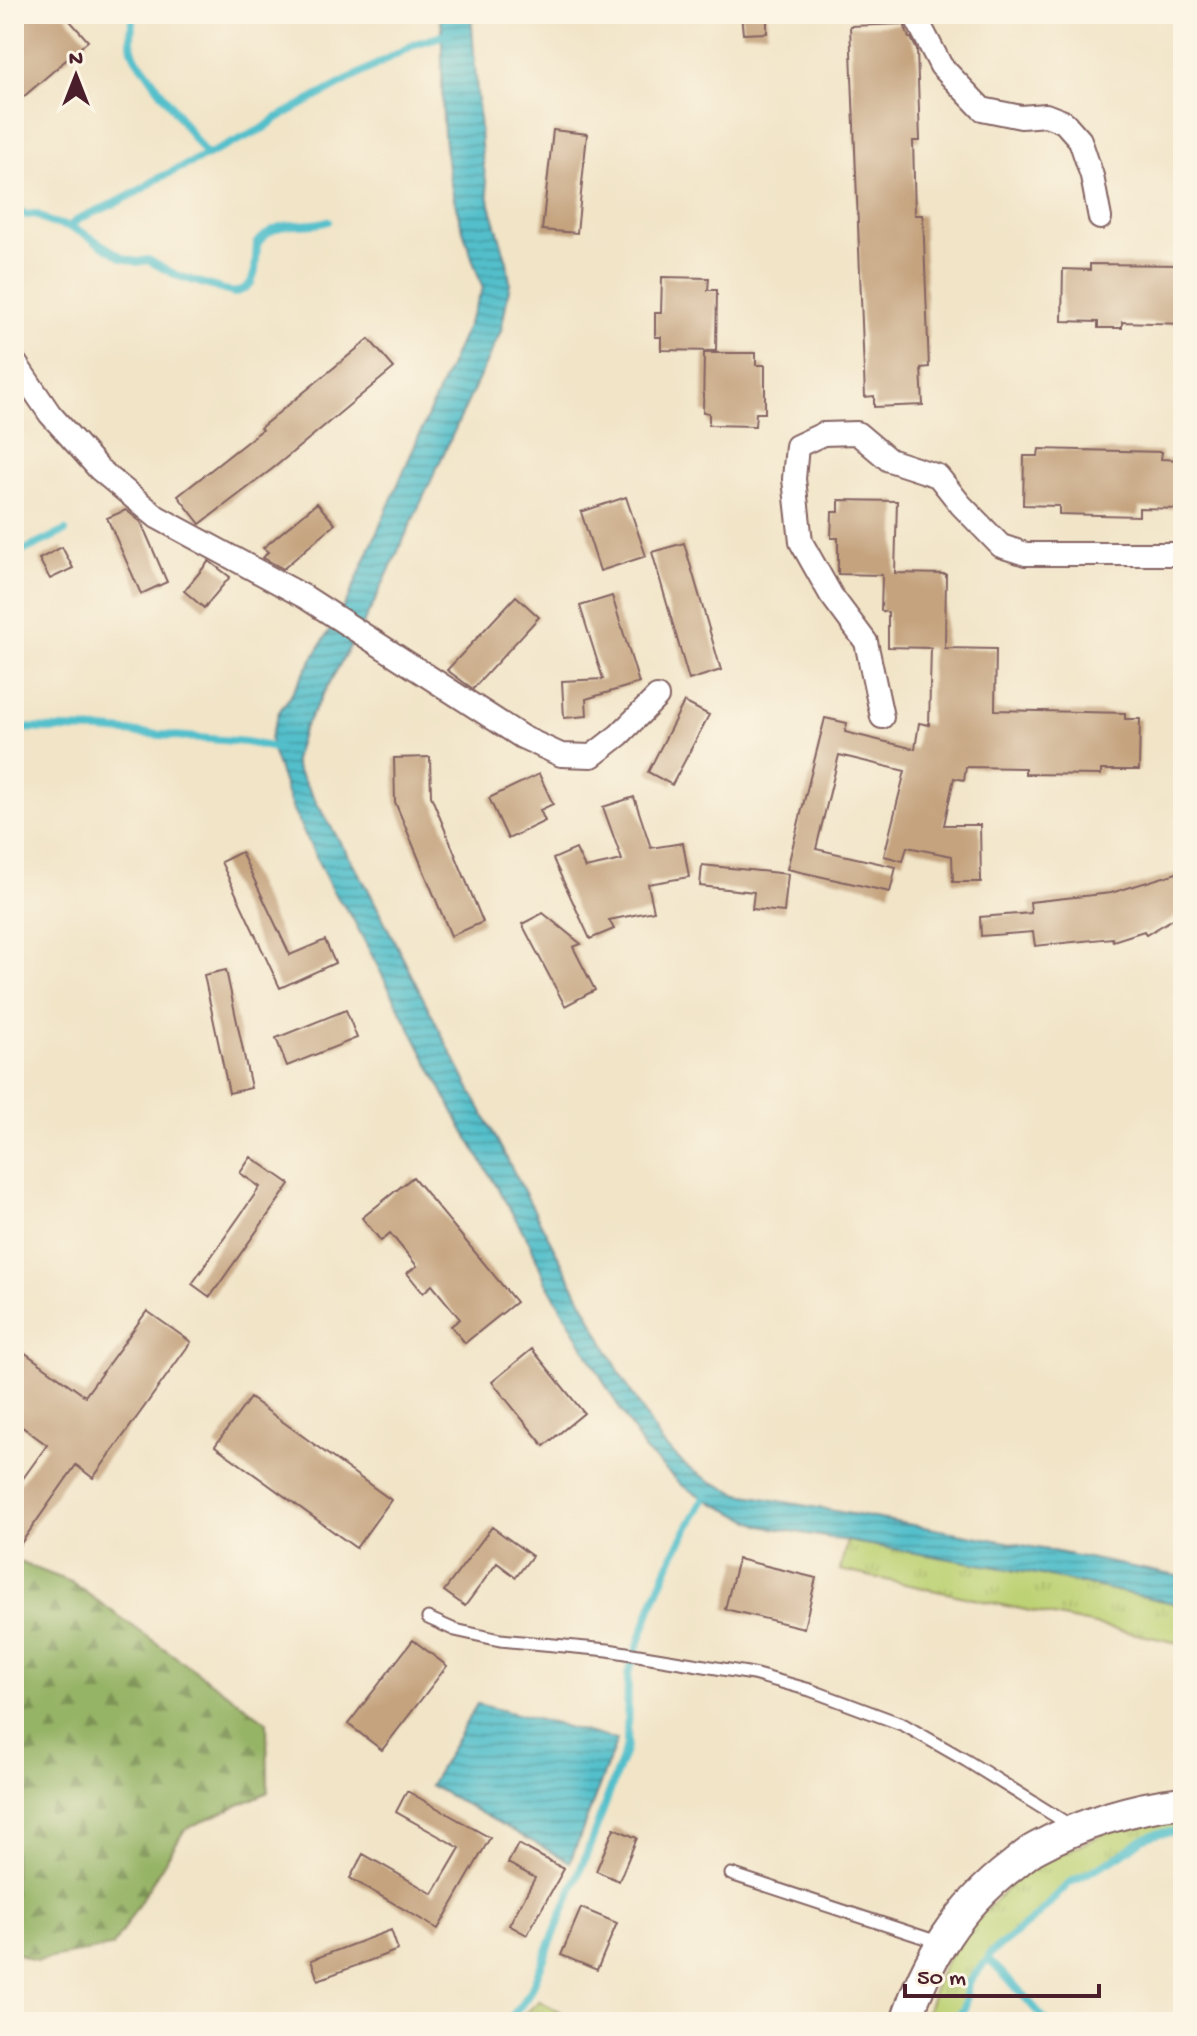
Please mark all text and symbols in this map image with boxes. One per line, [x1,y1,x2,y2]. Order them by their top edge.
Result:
north arrow [36,36,116,116]
text: N [69,47,83,73]
scale bar [905,1948,1099,1998]
text: 50 m [917,1965,966,1994]

